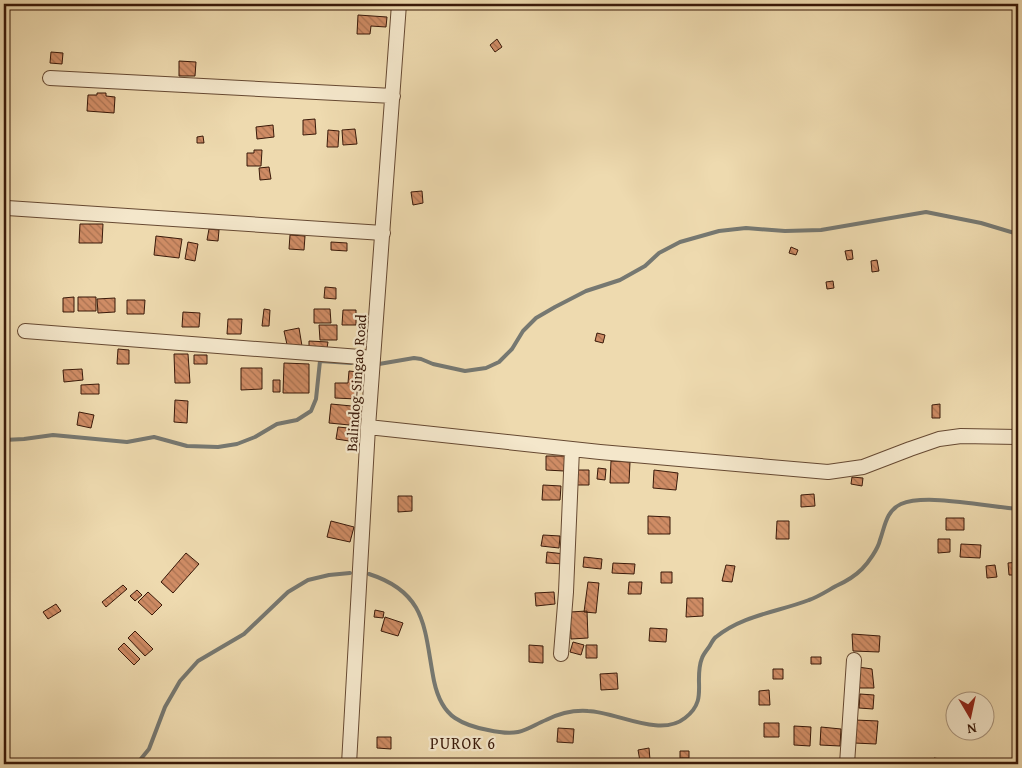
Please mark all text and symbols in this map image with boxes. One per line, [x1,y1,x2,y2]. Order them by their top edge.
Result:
street label: Balindog-Singao Road [341,314,371,452]
north arrow [944,690,994,740]
text: N [965,718,978,740]
district label: PUROK 6 [430,731,496,755]

